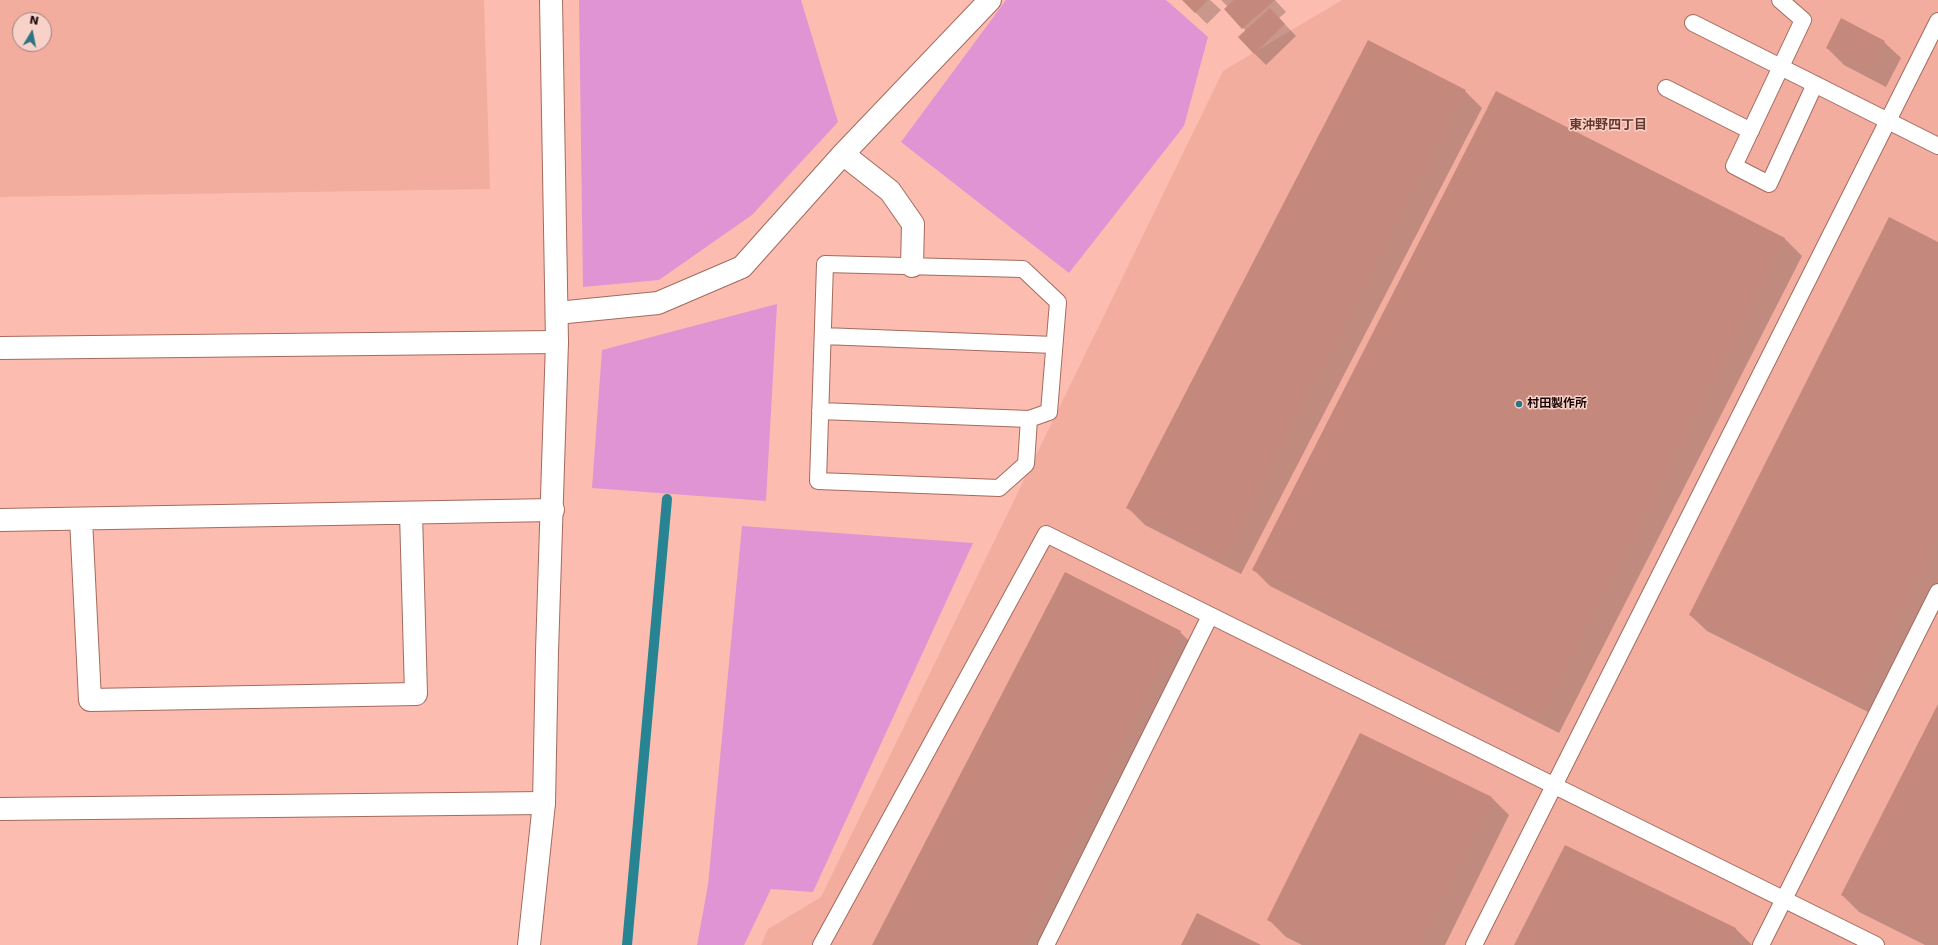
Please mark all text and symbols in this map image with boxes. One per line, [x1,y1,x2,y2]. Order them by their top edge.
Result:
north arrow [12,12,52,52]
text: N [28,13,40,28]
district label: 東沖野四丁目 [1569,118,1647,134]
place label: 村田製作所 [1527,397,1587,411]
marker: 村田製作所 [1514,399,1524,409]

